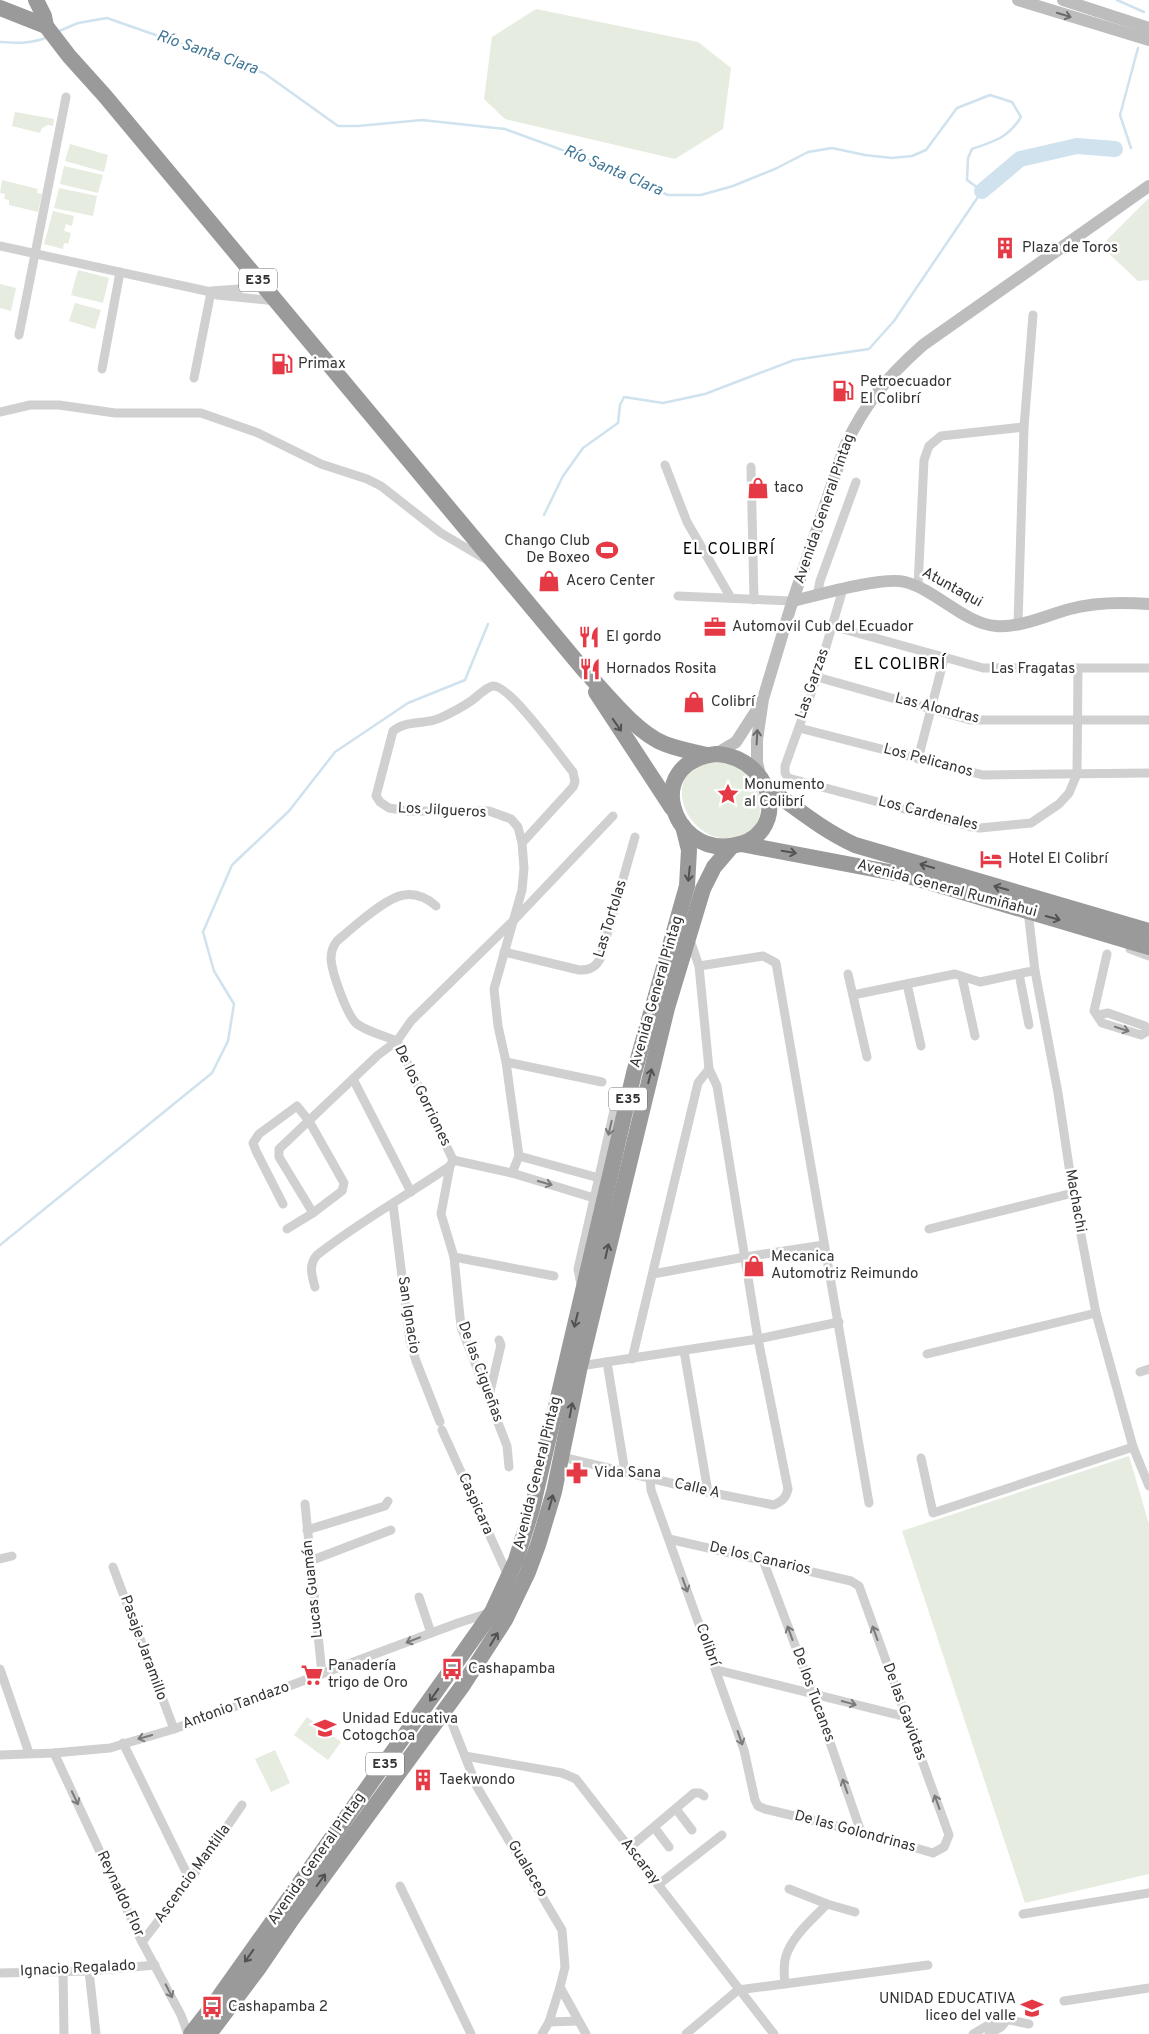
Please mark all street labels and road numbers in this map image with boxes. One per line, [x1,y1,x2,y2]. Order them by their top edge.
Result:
road number: E35 [239,268,277,292]
street label: Avenida General Pintag [790,432,860,586]
street label: Atuntaqui [918,564,986,612]
street label: Las Garzas [792,646,834,722]
street label: Las Fragatas [991,660,1075,679]
street label: Las Alondras [893,689,981,729]
street label: Los Pelicanos [881,740,975,782]
street label: Los Cardenales [876,792,980,836]
street label: Los Jilgueros [397,799,487,823]
street label: Avenida General Rumiñahui [855,856,1039,922]
street label: Las Tortolas [590,878,632,960]
street label: Avenida General Pintag [626,914,688,1070]
street label: De los Gorriones [389,1042,455,1150]
road number: E35 [609,1088,647,1110]
street label: Machachi [1060,1168,1090,1234]
street label: San Ignacio [393,1275,423,1355]
street label: De las Cigueñas [453,1319,507,1425]
street label: Avenida General Pintag [510,1394,566,1552]
street label: Caspicara [453,1470,497,1538]
street label: Calle A [672,1474,722,1504]
street label: De los Canarios [707,1538,813,1580]
street label: Lucas Guamán [298,1539,328,1639]
street label: Pasaje Jaramillo [115,1593,171,1703]
street label: Colibrí [691,1621,724,1670]
street label: De los Tucanes [787,1645,839,1745]
street label: De las Gaviotas [878,1661,930,1763]
street label: Antonio Tandazo [180,1678,292,1734]
road number: E35 [366,1752,404,1776]
street label: Avenida General Pintag [264,1789,370,1929]
street label: De las Golondrinas [792,1807,918,1857]
street label: Ascencio Mantilla [151,1821,235,1927]
street label: Ascaray [616,1835,664,1889]
street label: Gualaceo [503,1837,551,1901]
street label: Reynaldo Flor [92,1848,148,1940]
street label: Ignacio Regalado [20,1956,136,1982]

